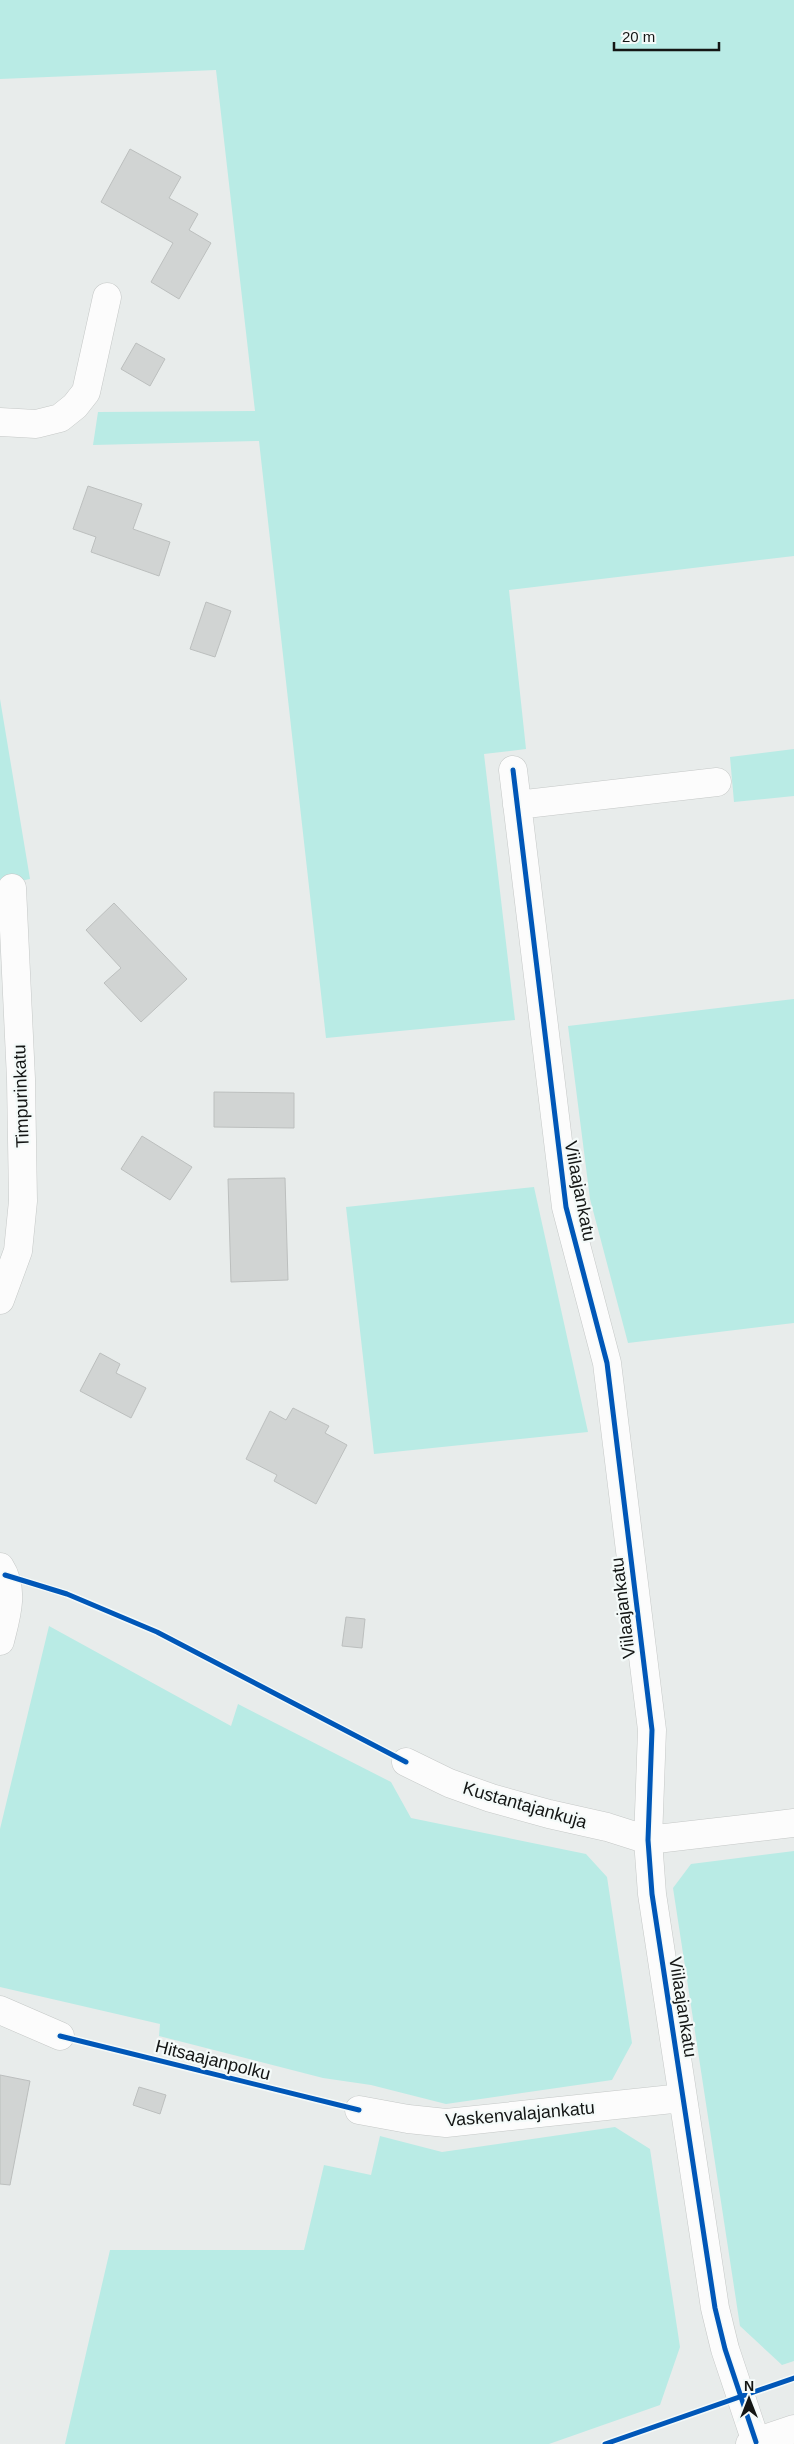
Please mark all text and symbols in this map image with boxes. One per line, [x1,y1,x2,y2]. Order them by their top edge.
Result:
scale bar [614,20,719,52]
text: 20 m [622,28,655,45]
street label: Timpurinkatu [9,1044,33,1148]
street label: Viilaajankatu [560,1139,600,1243]
street label: Viilaajankatu [607,1556,639,1660]
street label: Kustantajankuja [461,1778,590,1833]
street label: Viilaajankatu [665,1955,701,2059]
street label: Hitsaajanpolku [153,2036,273,2084]
street label: Vaskenvalajankatu [445,2098,595,2130]
north arrow [724,2374,774,2424]
text: N [744,2378,754,2394]

